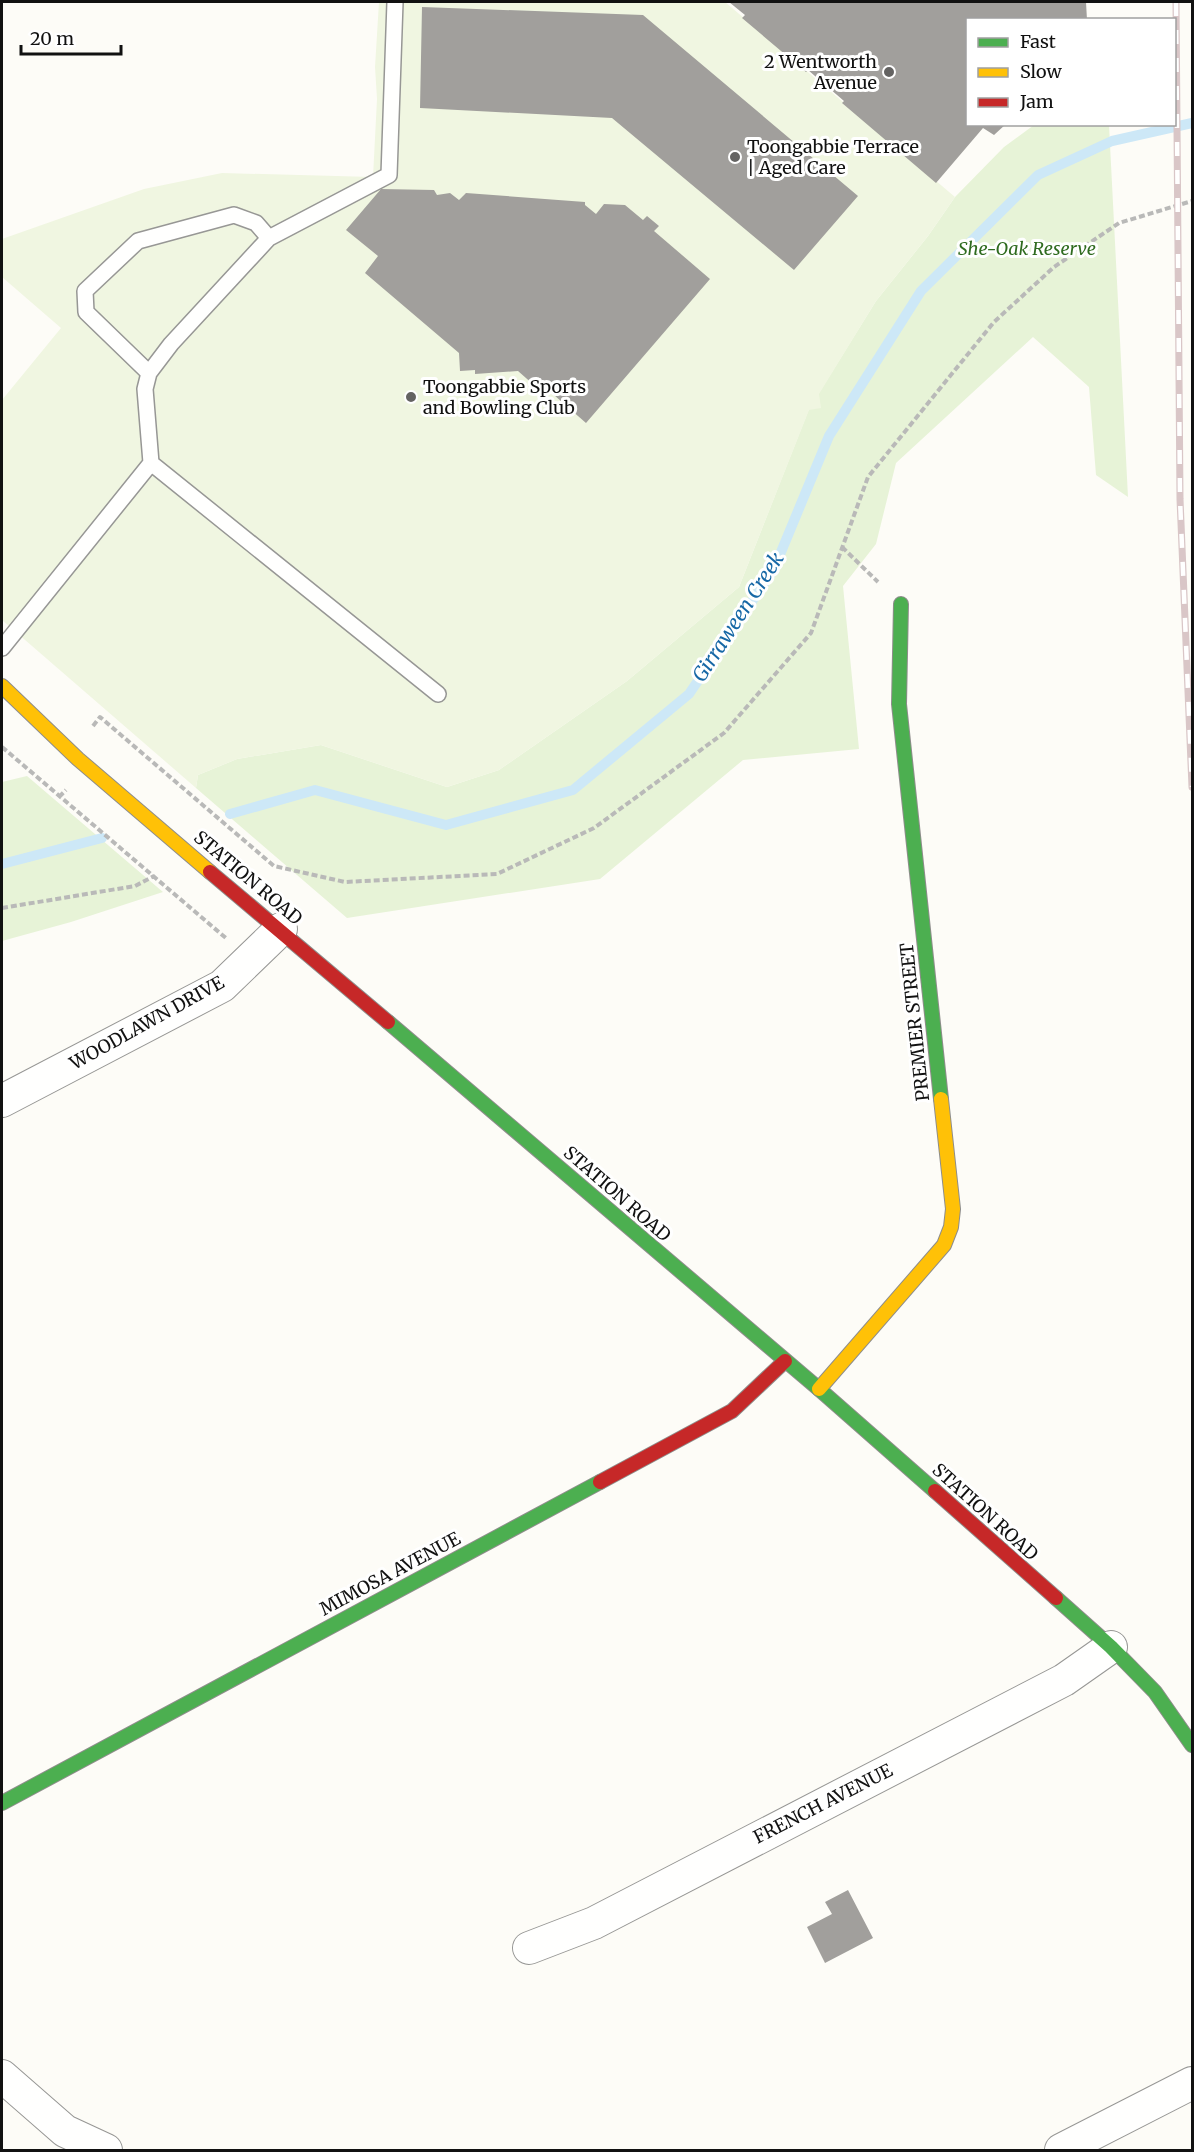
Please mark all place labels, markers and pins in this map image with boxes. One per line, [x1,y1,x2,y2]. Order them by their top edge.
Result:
place label: 2 Wentworth Avenue [764,50,877,94]
marker: 2 Wentworth Avenue [882,65,896,79]
place label: Toongabbie Terrace | Aged Care [747,135,919,179]
marker: Toongabbie Terrace | Aged Care [728,150,742,164]
place label: Toongabbie Sports and Bowling Club [423,375,586,419]
marker: Toongabbie Sports and Bowling Club [404,390,418,404]

